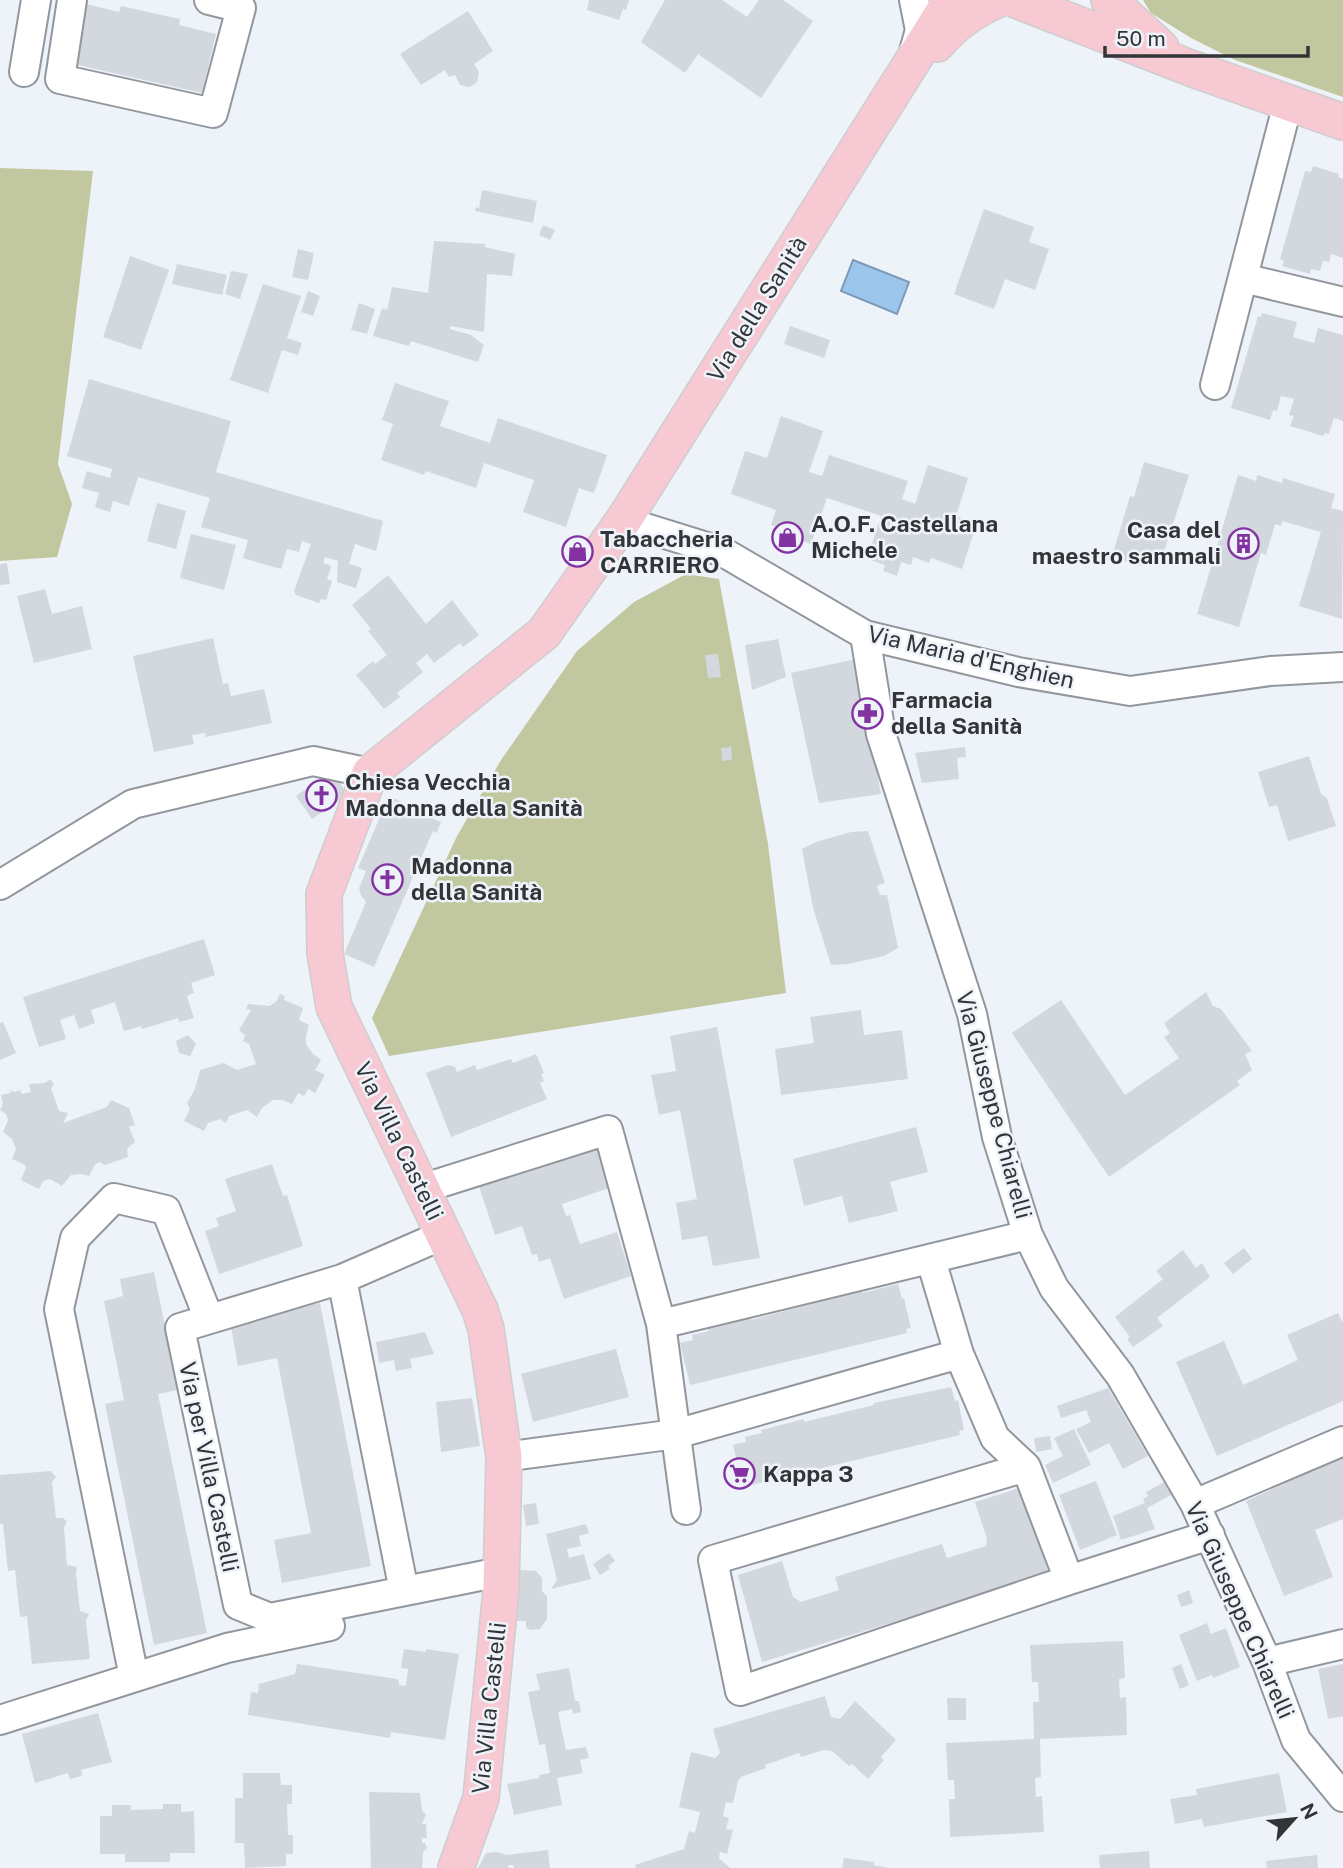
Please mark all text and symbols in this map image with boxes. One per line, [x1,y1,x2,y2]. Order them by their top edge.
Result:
scale bar [1105,14,1308,58]
text: 50 m [1116,26,1166,51]
street label: Via della Sanità [701,231,812,386]
place label: A.O.F. Castellana Michele [811,510,998,563]
place label: Casa del maestro sammali [1032,516,1221,569]
shop icon: A.O.F. Castellana Michele [771,520,805,554]
place label: Tabaccheria CARRIERO [600,525,733,578]
building icon: Casa del maestro sammali [1227,526,1261,560]
shop icon: Tabaccheria CARRIERO [560,535,594,569]
street label: Via Maria d'Enghien [865,620,1077,693]
place label: Farmacia della Sanità [891,686,1022,739]
pharmacy icon: Farmacia della Sanità [851,696,885,730]
place label: Chiesa Vecchia Madonna della Sanità [345,768,583,821]
church icon: Chiesa Vecchia Madonna della Sanità [305,778,339,812]
place label: Madonna della Sanità [411,852,542,905]
church icon: Madonna della Sanità [371,862,405,896]
street label: Via Giuseppe Chiarelli [951,988,1038,1222]
street label: Via Villa Castelli [349,1057,449,1224]
street label: Via per Villa Castelli [174,1360,245,1574]
supermarket icon: Kappa 3 [723,1457,757,1491]
place label: Kappa 3 [763,1460,854,1487]
street label: Via Giuseppe Chiarelli [1180,1497,1300,1722]
street label: Via Villa Castelli [466,1621,511,1795]
north arrow [1259,1784,1329,1854]
text: N [1296,1800,1322,1823]

